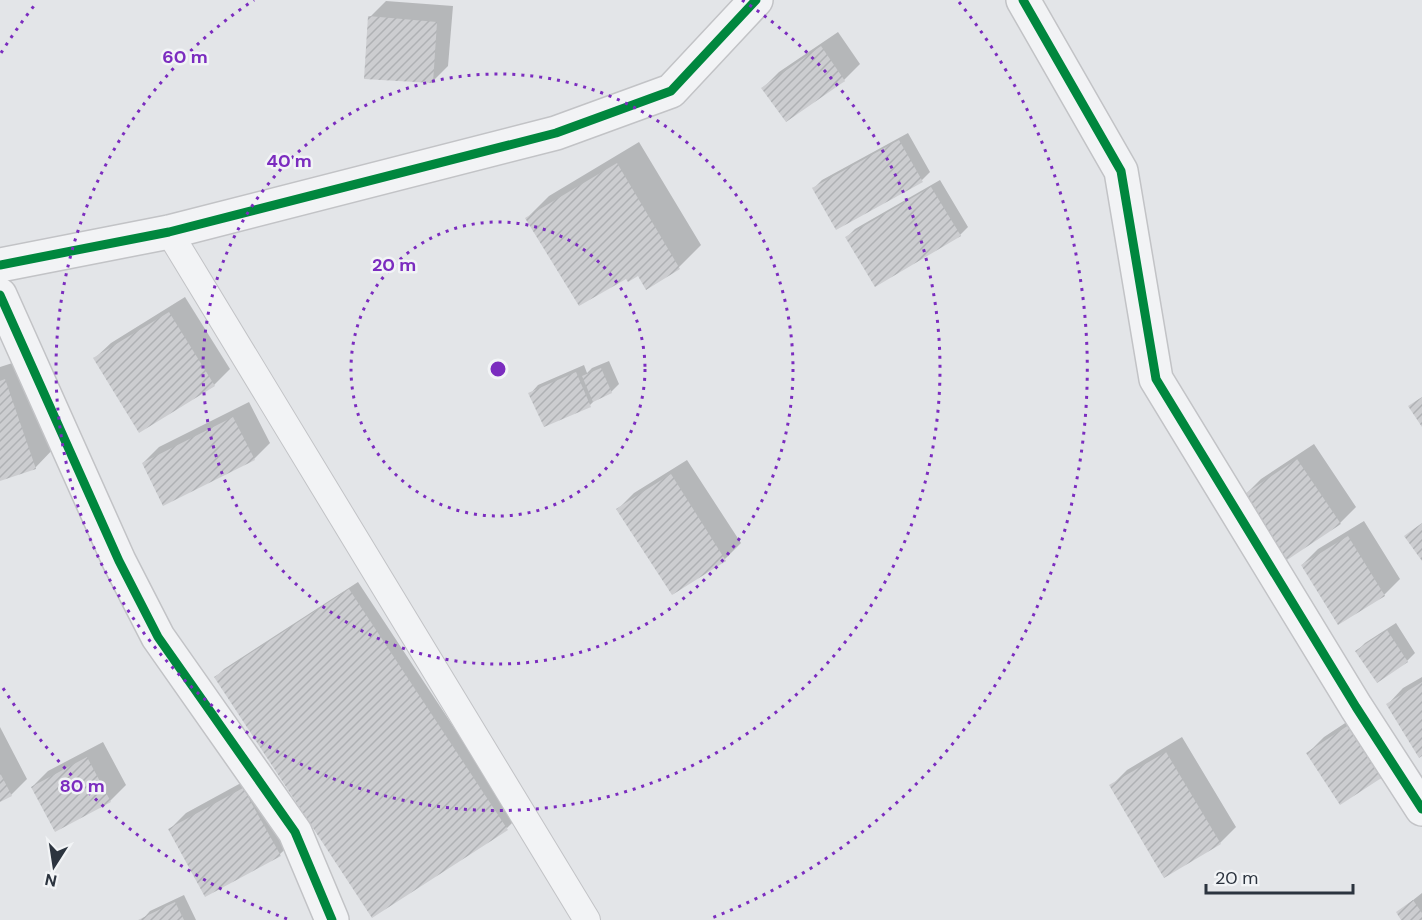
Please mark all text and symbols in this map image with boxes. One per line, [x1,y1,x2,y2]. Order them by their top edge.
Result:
text: 60 m [162,45,208,69]
text: 40 m [266,149,312,173]
text: 20 m [372,253,416,277]
centre of rings [488,359,508,379]
text: 80 m [59,774,105,798]
north arrow [24,836,84,896]
scale bar [1206,857,1353,895]
text: 20 m [1215,866,1258,890]
text: N [43,869,59,892]

